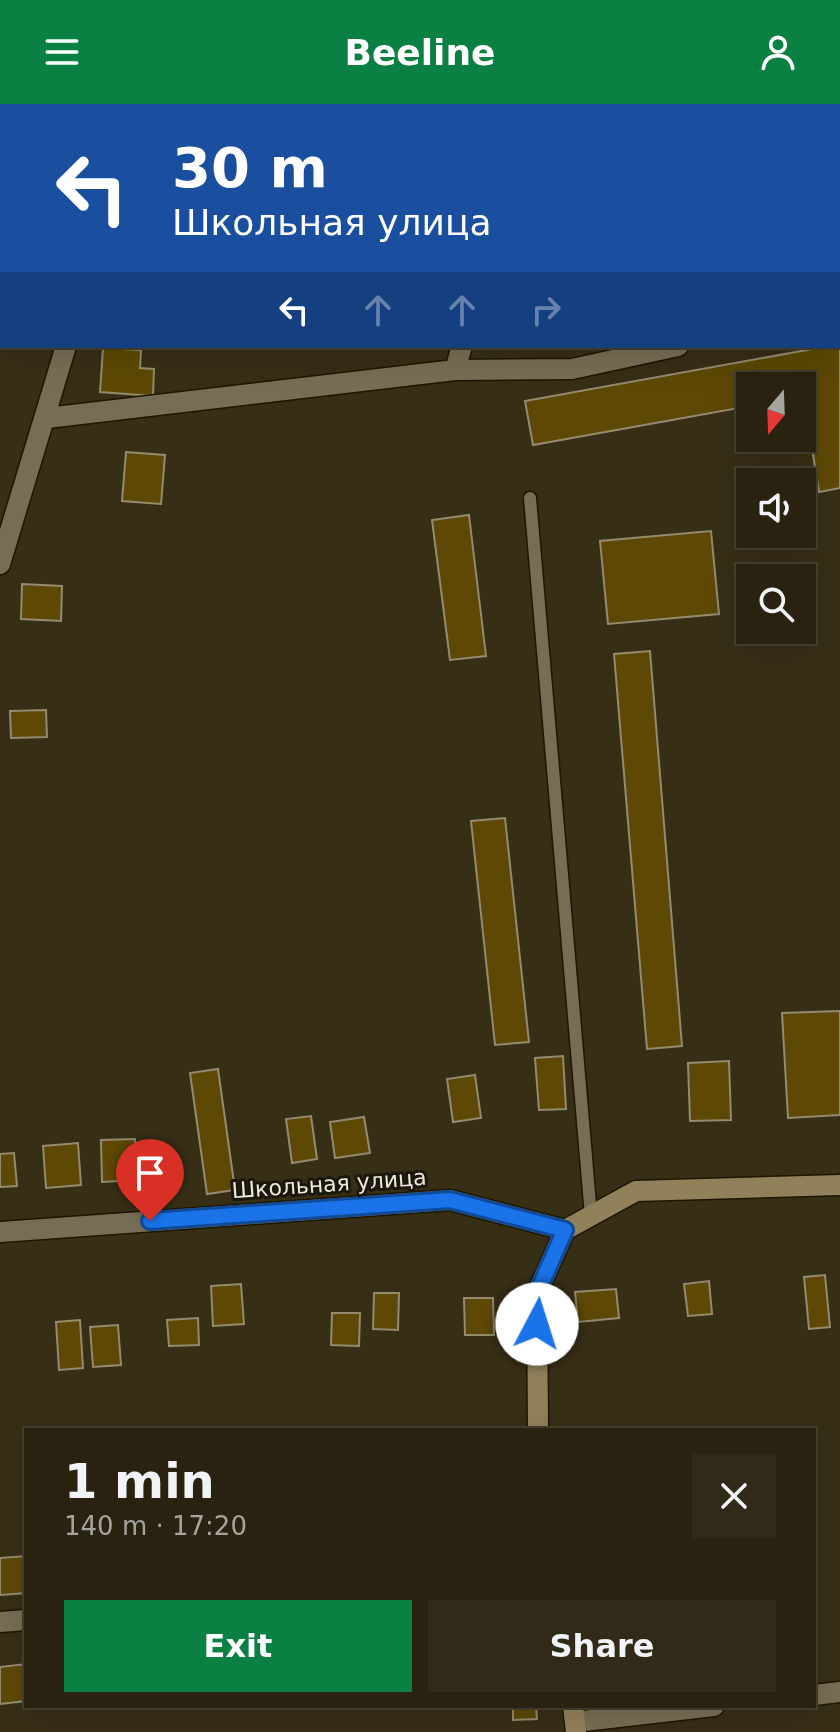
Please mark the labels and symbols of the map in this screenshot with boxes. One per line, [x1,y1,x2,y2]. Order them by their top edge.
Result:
north arrow [736,372,816,452]
pin [116,1139,184,1221]
street label: Школьная улица [231,1165,427,1203]
position arrow [495,1282,579,1366]

